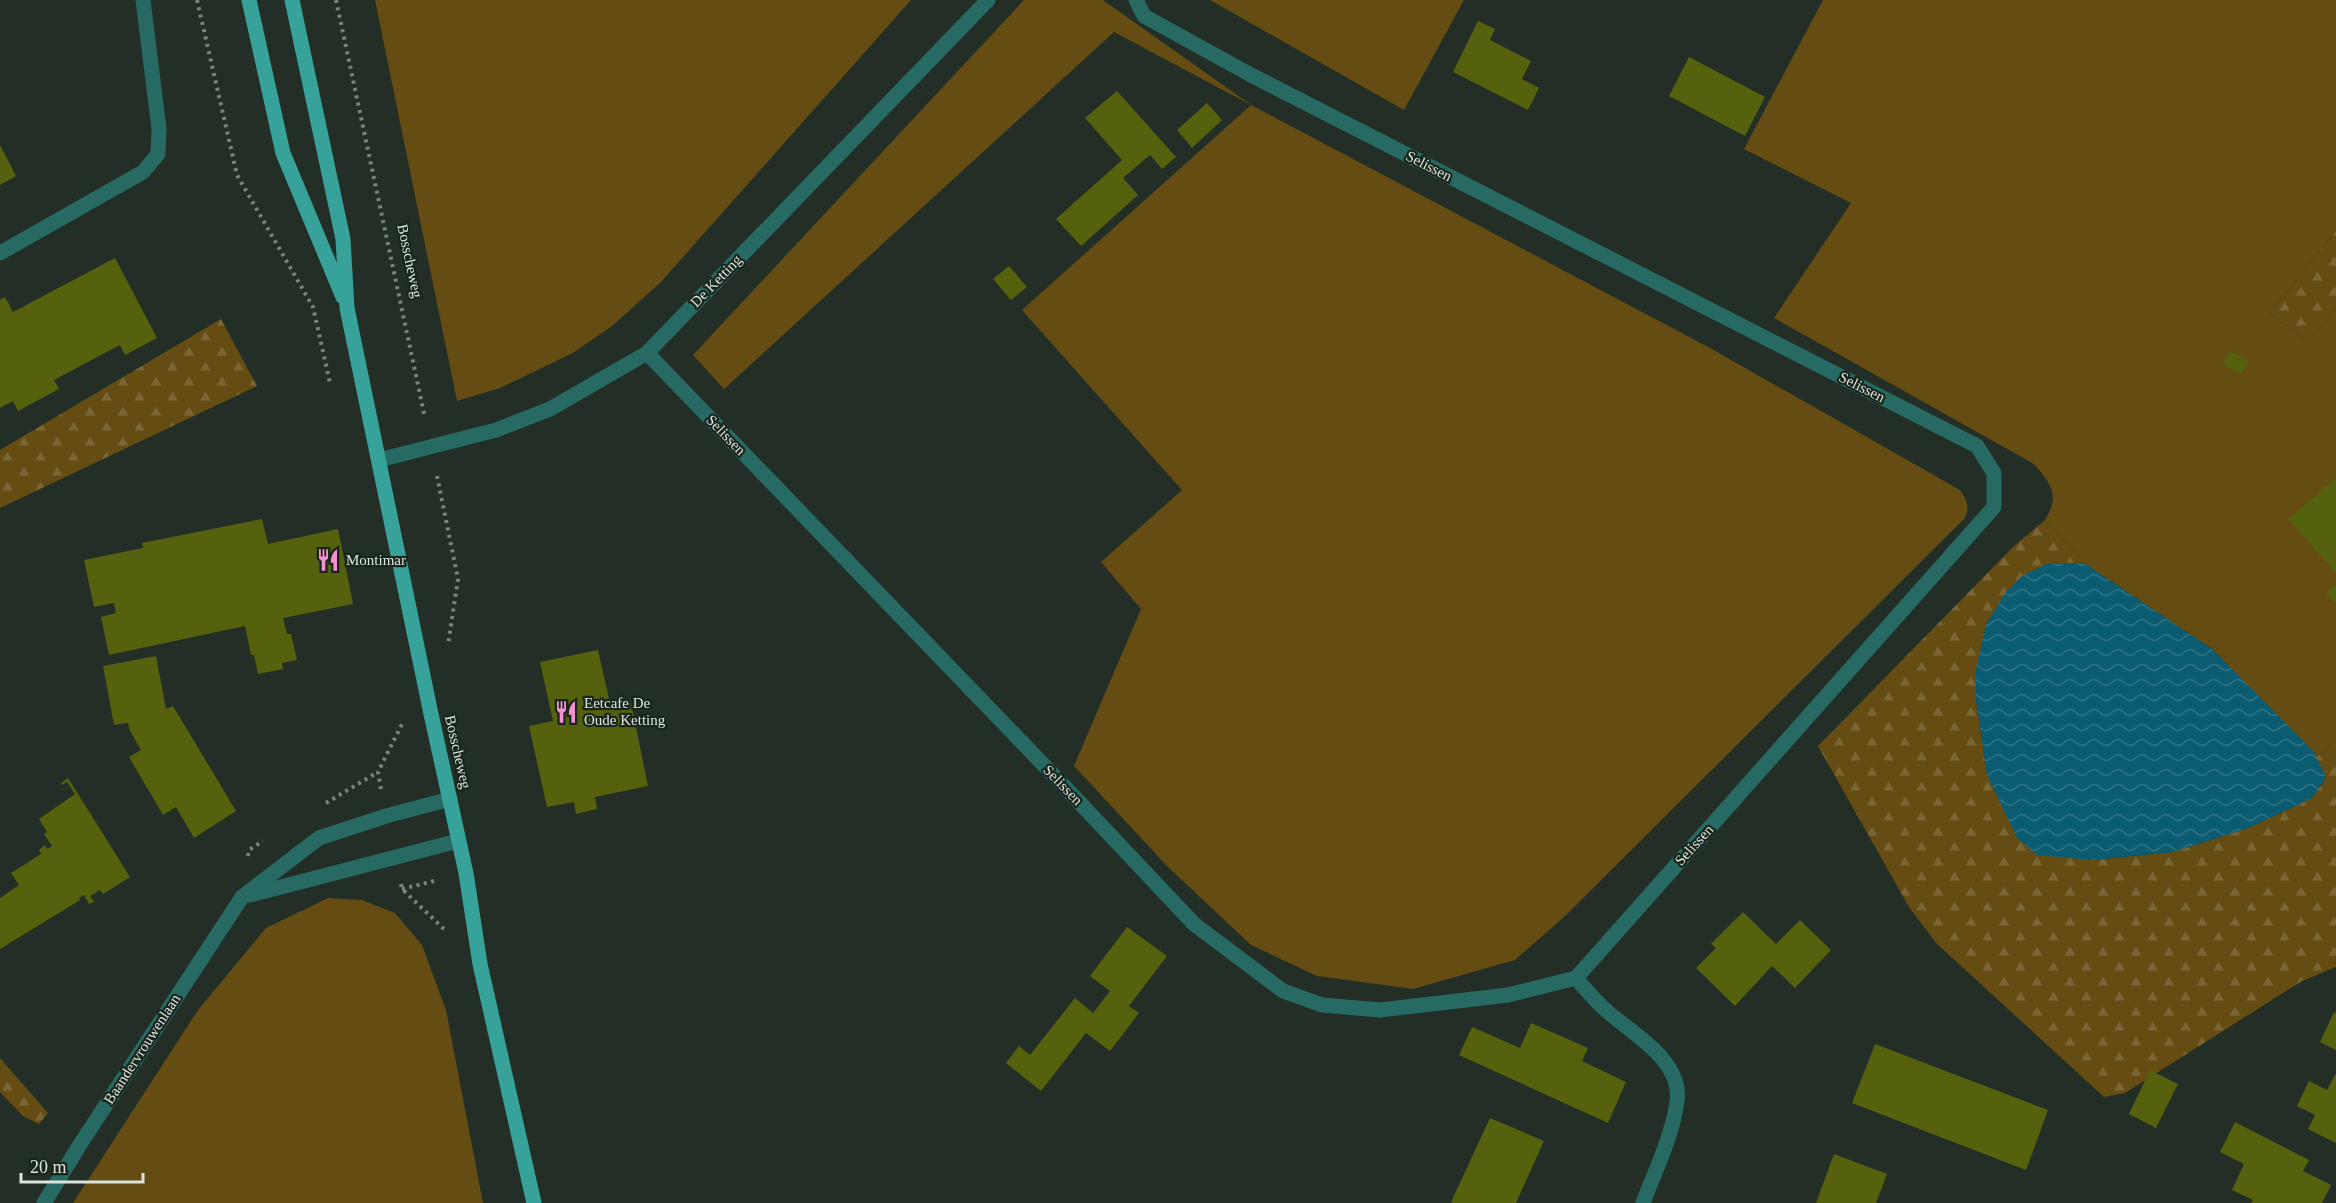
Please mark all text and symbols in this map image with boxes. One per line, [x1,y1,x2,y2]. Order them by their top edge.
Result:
street label: Selissen [1403,148,1455,185]
street label: Bosscheweg [394,223,426,300]
street label: De Ketting [687,251,745,310]
street label: Selissen [1836,369,1888,406]
street label: Selissen [703,412,749,459]
restaurant icon: Montimar [315,547,341,573]
place label: Montimar [346,552,406,568]
place label: Eetcafe De Oude Ketting [584,695,666,728]
restaurant icon: Eetcafe De Oude Ketting [553,699,579,725]
street label: Bosscheweg [442,714,474,791]
street label: Selissen [1040,762,1086,809]
street label: Selissen [1672,821,1717,869]
street label: Baandervrouwenlaan [101,991,184,1107]
scale bar [21,1146,142,1184]
text: 20 m [30,1157,67,1177]

